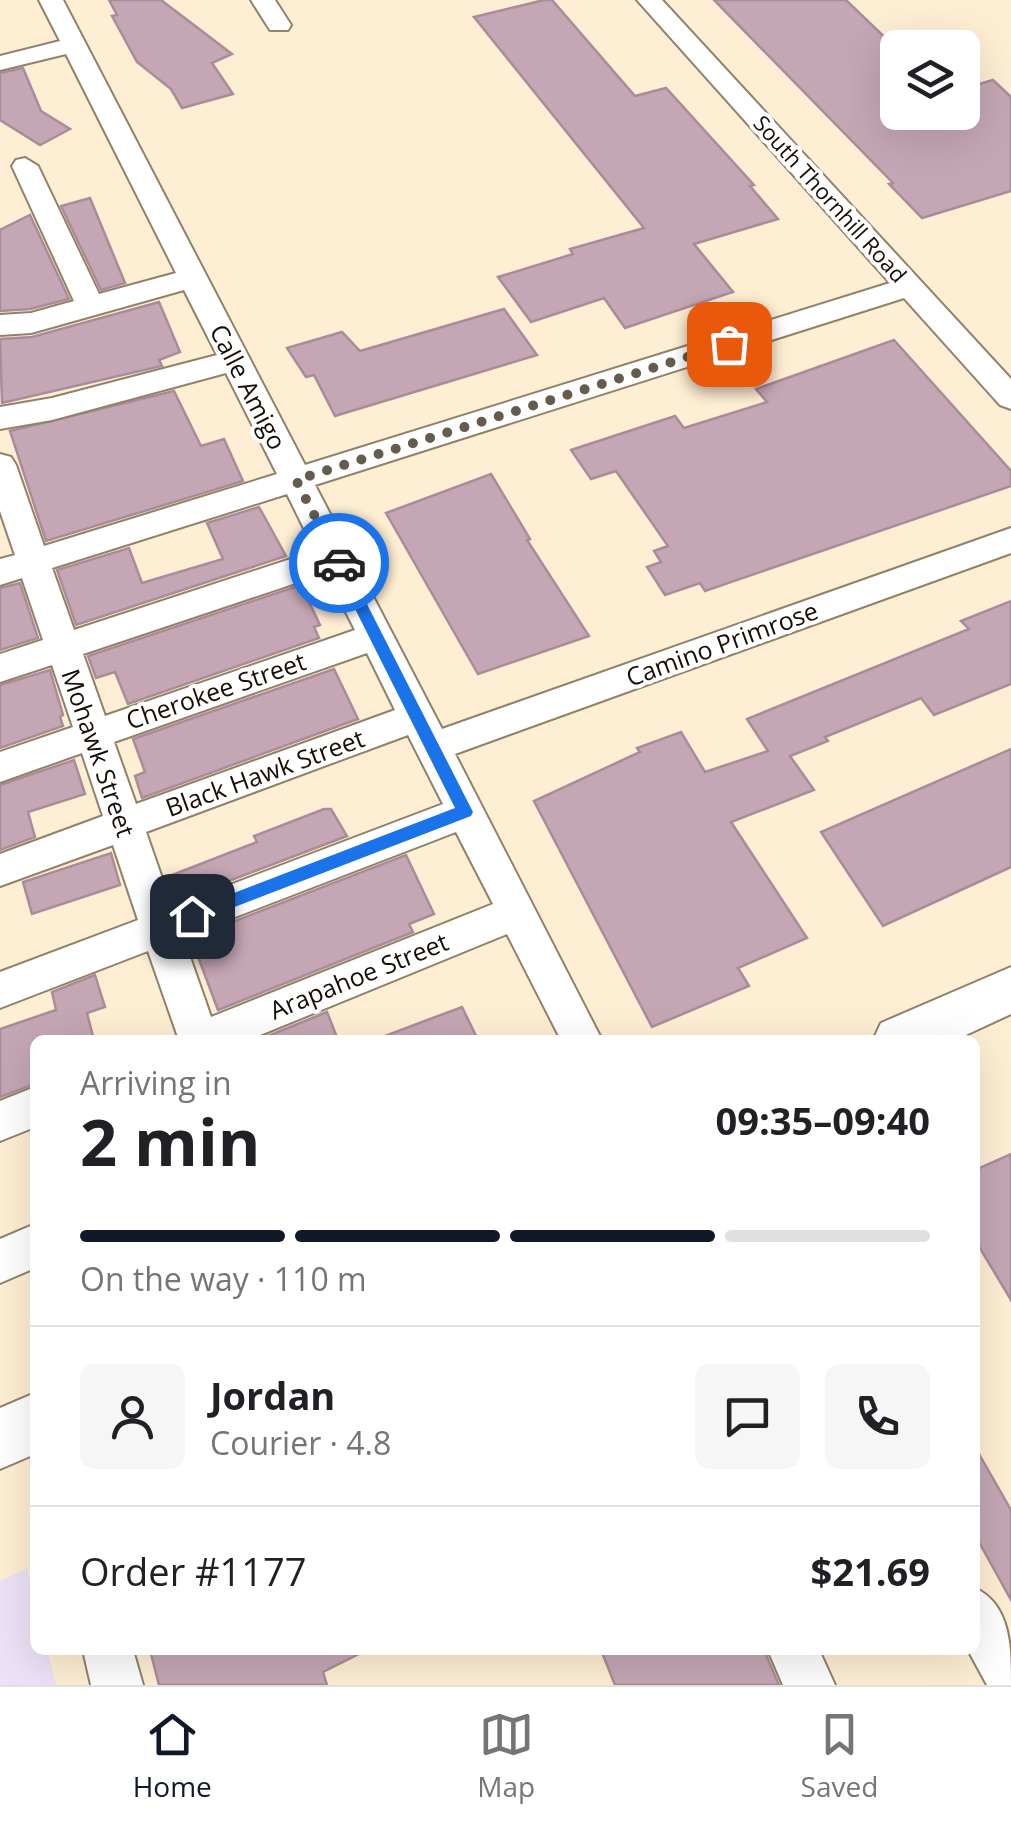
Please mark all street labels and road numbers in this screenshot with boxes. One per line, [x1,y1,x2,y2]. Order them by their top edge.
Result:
street label: South Thornhill Road [747,108,914,288]
street label: Calle Amigo [203,318,295,455]
street label: Camino Primrose [621,593,822,694]
street label: Cherokee Street [121,643,310,737]
street label: Mohawk Street [54,664,144,841]
street label: Black Hawk Street [161,720,369,824]
street label: Arapahoe Street [264,924,453,1026]

